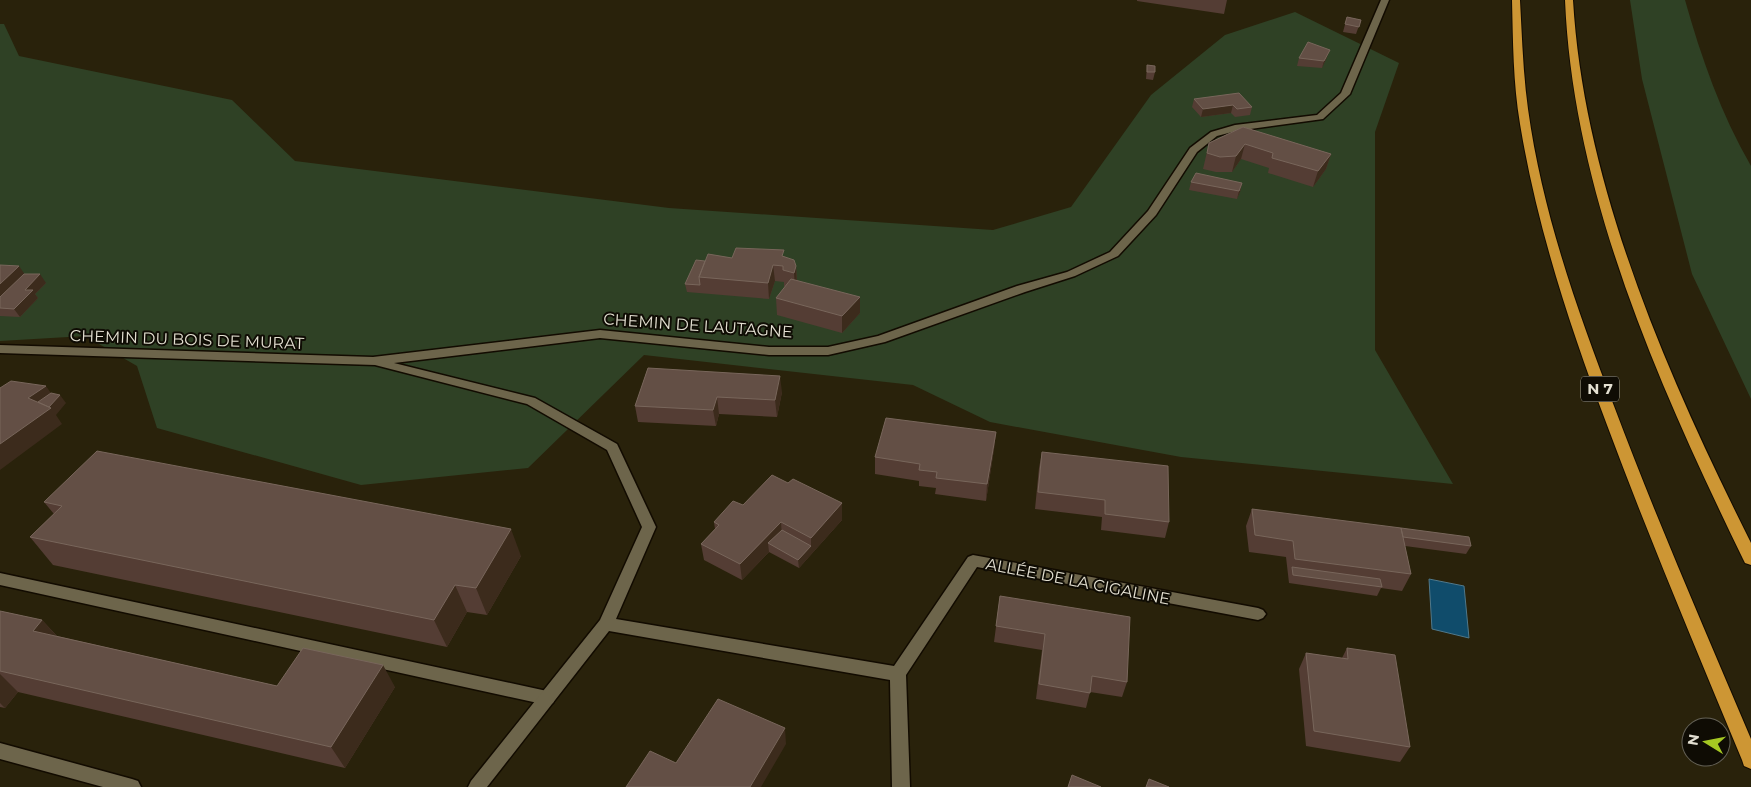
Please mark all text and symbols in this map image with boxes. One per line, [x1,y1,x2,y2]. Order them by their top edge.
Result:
street label: CHEMIN DE LAUTAGNE [603,309,793,342]
street label: CHEMIN DU BOIS DE MURAT [69,326,305,353]
road number: N 7 [1581,376,1619,402]
street label: ALLÉE DE LA CIGALINE [984,554,1172,609]
north arrow [1681,717,1731,767]
text: N [1683,733,1703,747]

